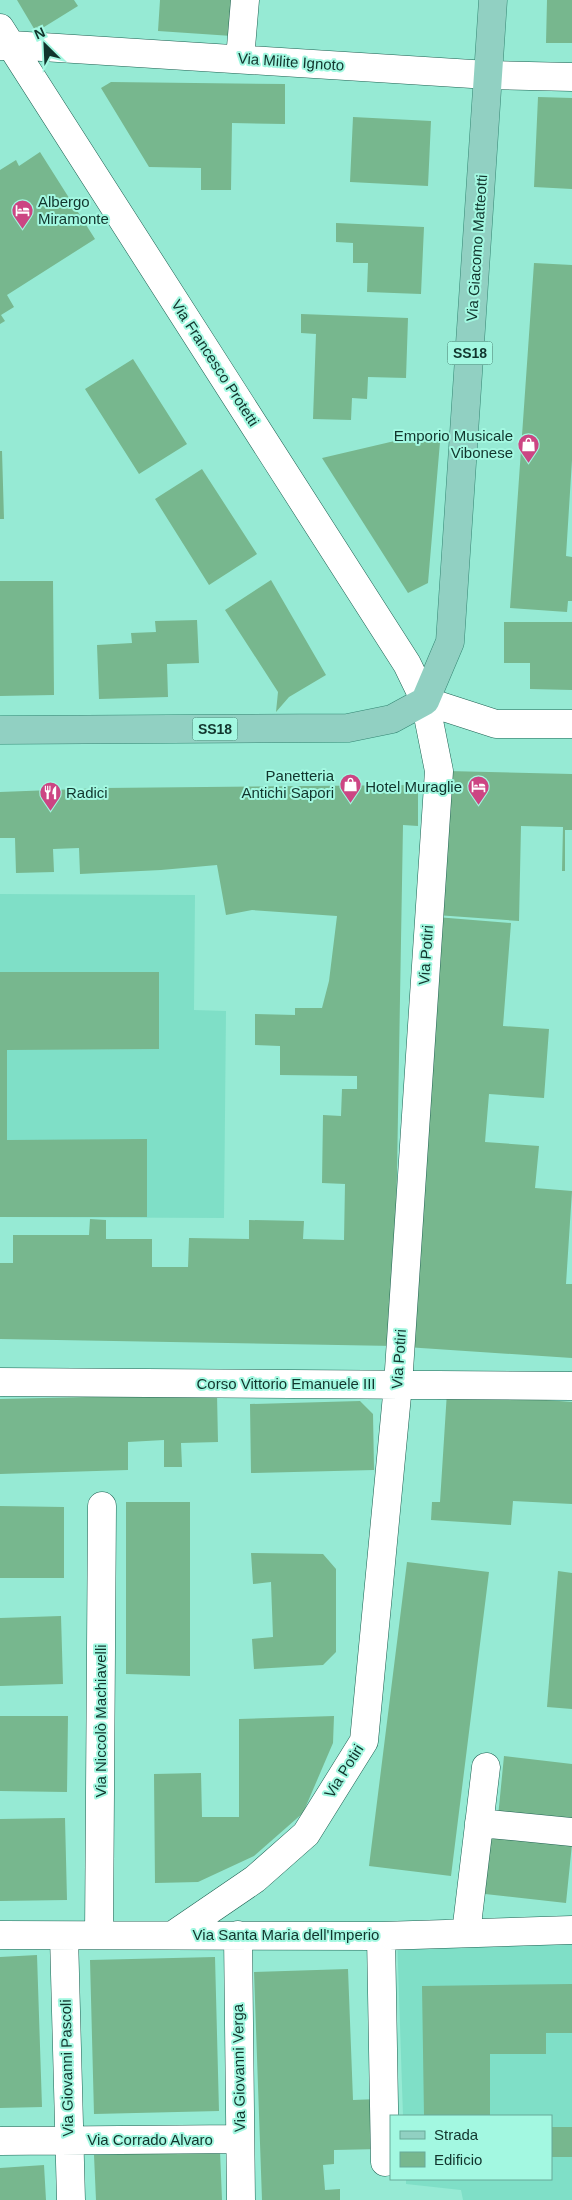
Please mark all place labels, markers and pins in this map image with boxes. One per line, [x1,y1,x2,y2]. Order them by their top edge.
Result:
place label: Albergo Miramonte [38,193,109,227]
hotel icon: Albergo Miramonte [10,199,34,230]
place label: Emporio Musicale Vibonese [394,427,513,461]
shop icon: Emporio Musicale Vibonese [517,433,541,464]
place label: Panetteria Antichi Sapori [241,767,335,801]
shop icon: Panetteria Antichi Sapori [338,773,362,804]
hotel icon: Hotel Muraglie [466,775,490,806]
place label: Hotel Muraglie [365,778,462,795]
restaurant icon: Radici [38,781,62,812]
place label: Radici [66,784,108,801]

